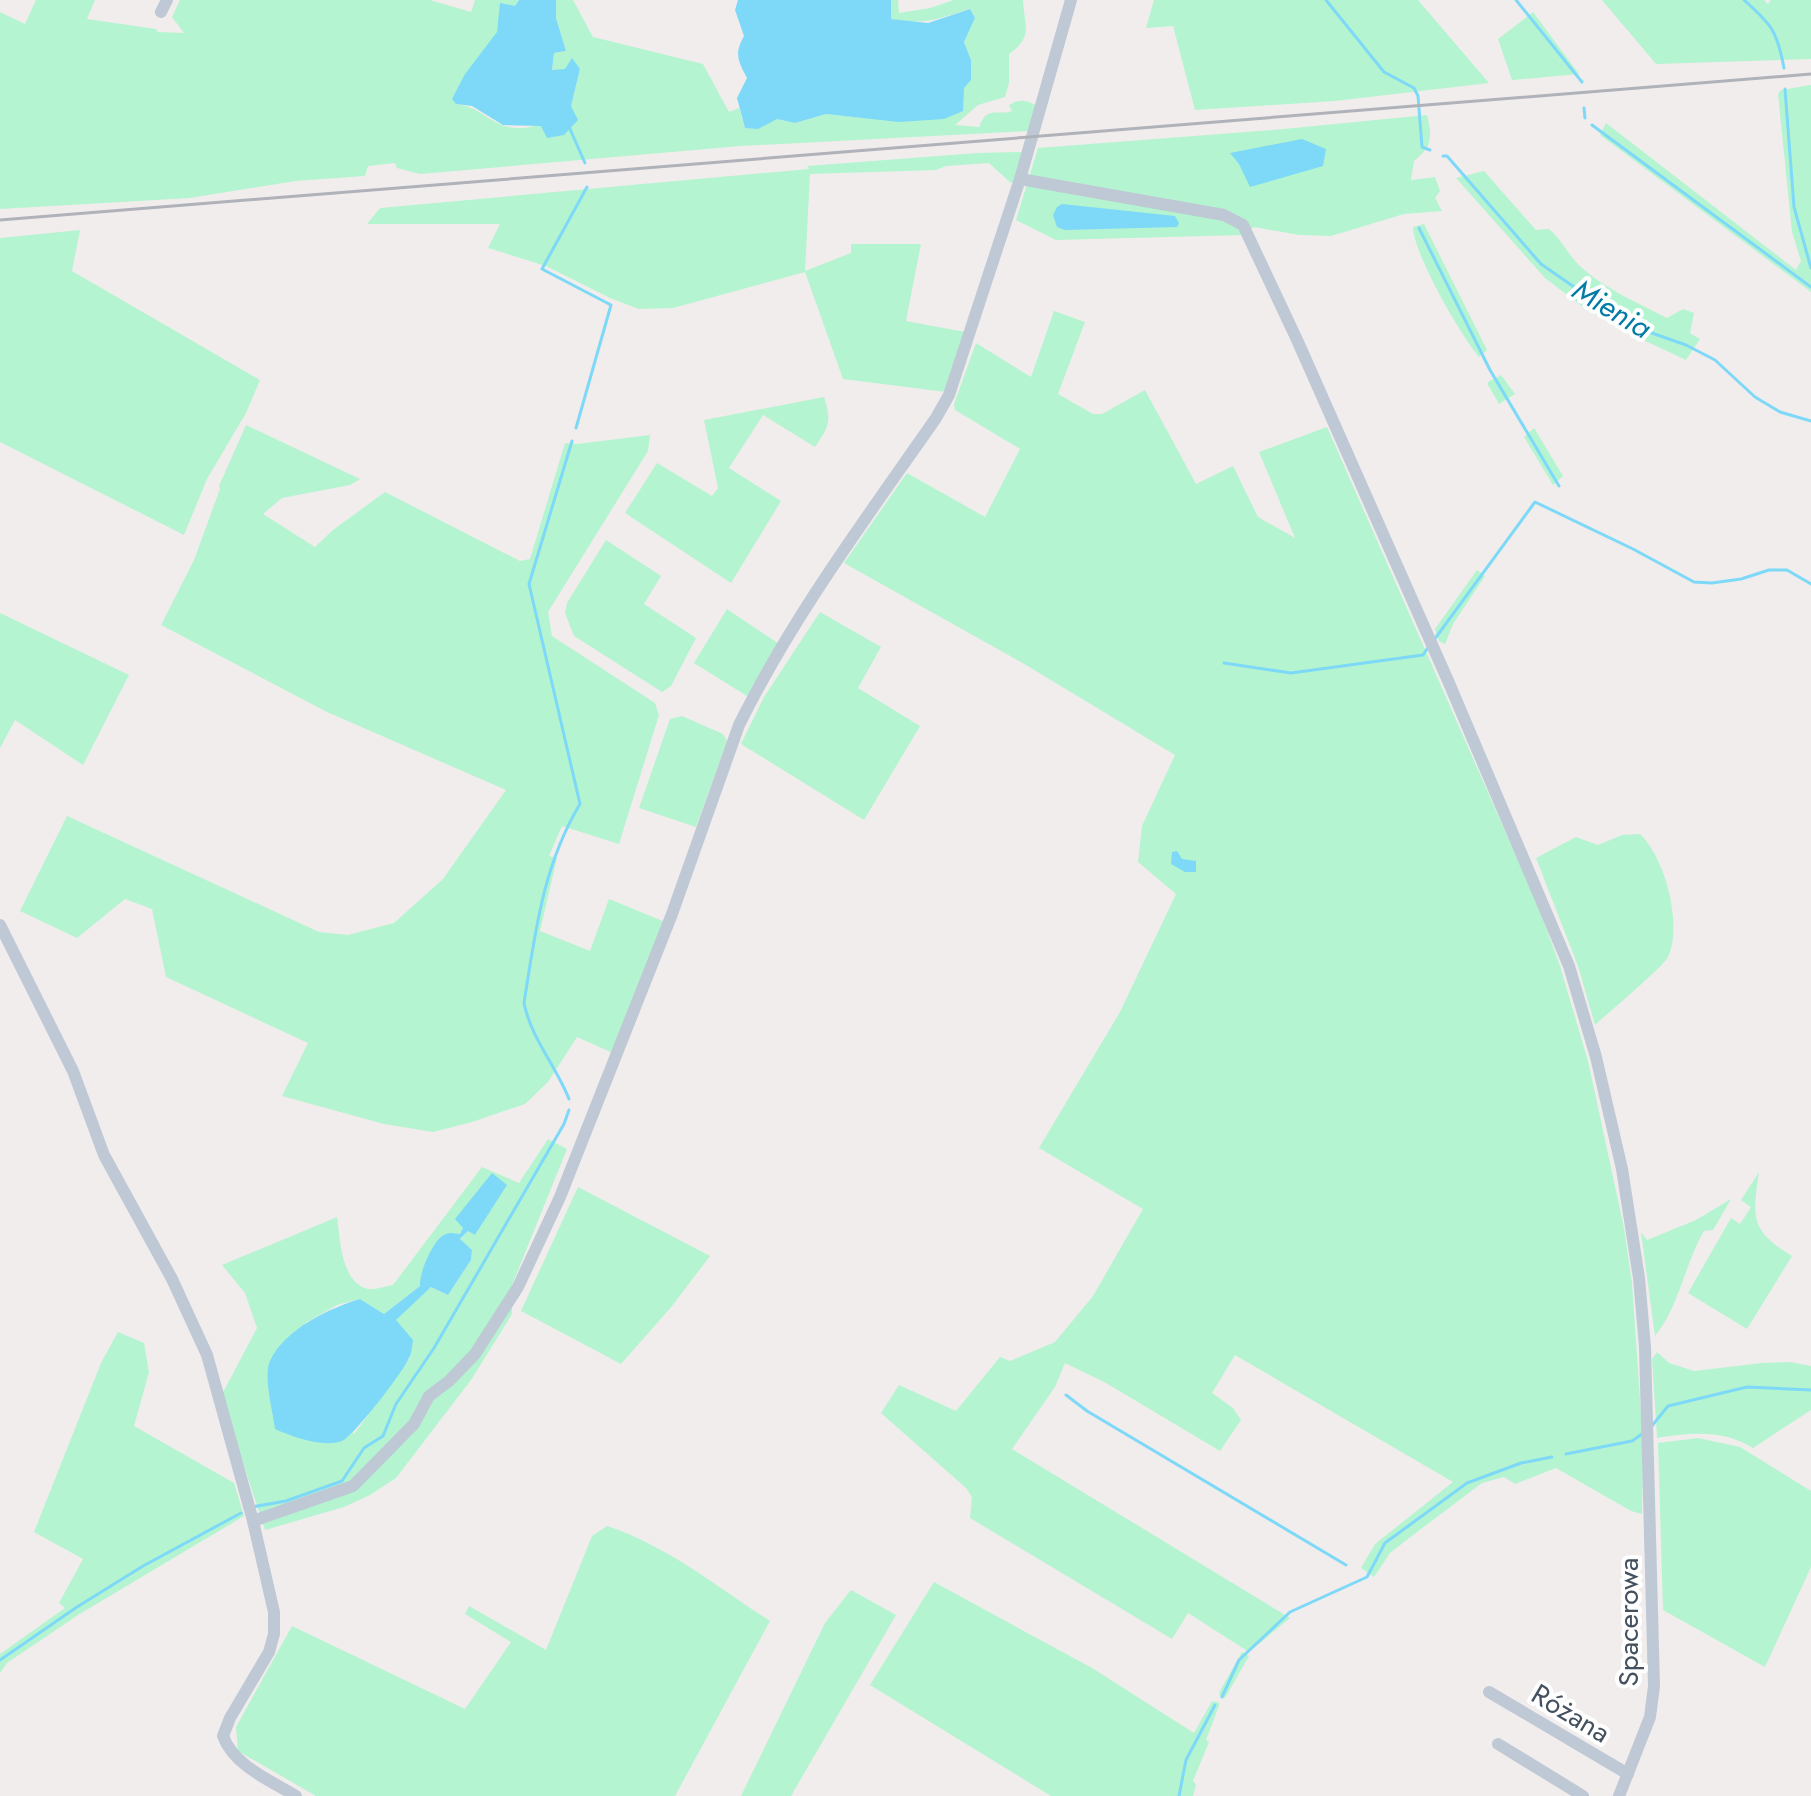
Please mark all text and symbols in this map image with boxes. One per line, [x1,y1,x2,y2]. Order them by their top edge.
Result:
water label: Mienia [1565,268,1660,349]
street label: Spacerowa [1608,1557,1649,1687]
street label: Różana [1524,1674,1618,1753]

